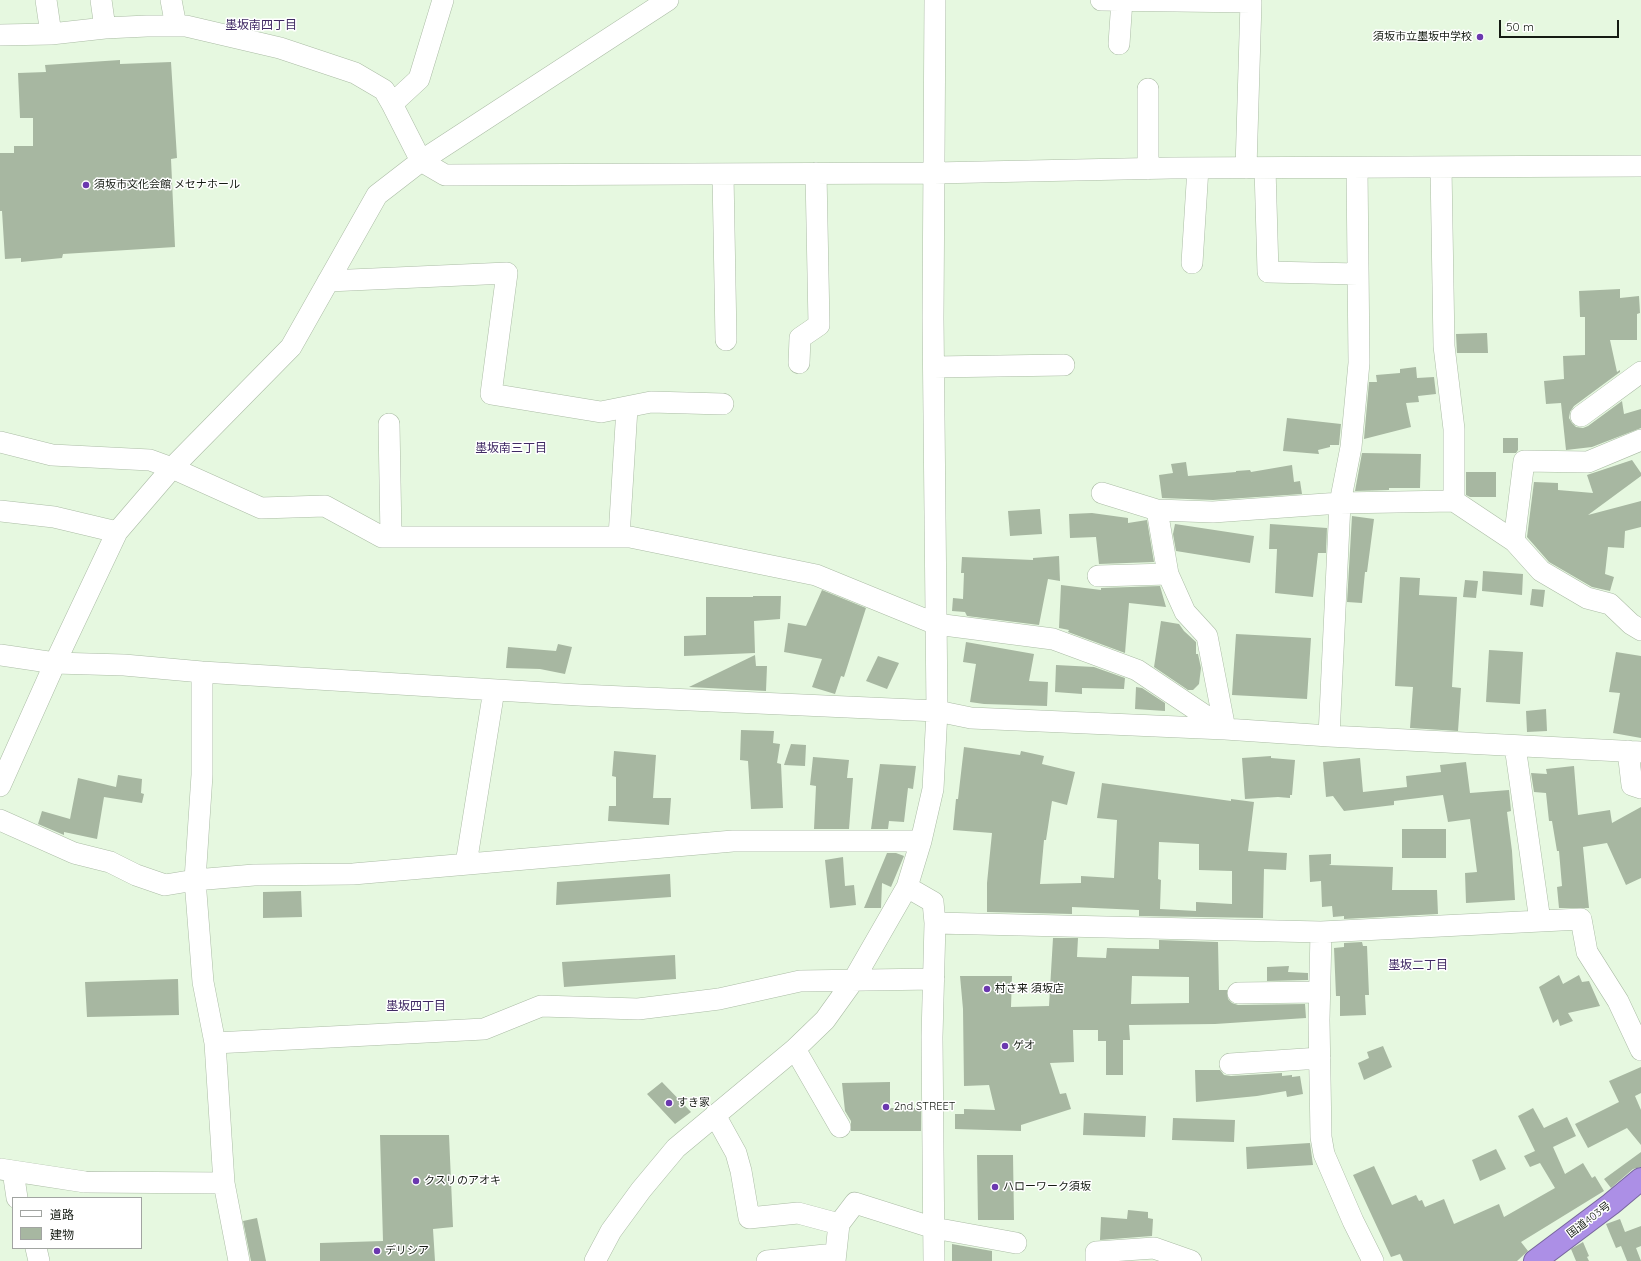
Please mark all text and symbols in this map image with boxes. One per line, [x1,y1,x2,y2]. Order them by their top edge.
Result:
scale bar [1501,12,1621,38]
district label: 墨坂南四丁目 [225,18,297,32]
text: 50 m [1506,19,1534,34]
place label: 須坂市立墨坂中学校 [1373,30,1472,44]
marker: 須坂市立墨坂中学校 [1475,32,1485,42]
place label: 須坂市文化会館 メセナホール [94,178,240,192]
marker: 須坂市文化会館 メセナホール [81,180,91,190]
district label: 墨坂南三丁目 [475,441,547,455]
district label: 墨坂二丁目 [1388,958,1448,972]
place label: 村さ来 須坂店 [995,982,1064,996]
marker: 村さ来 須坂店 [982,984,992,994]
district label: 墨坂四丁目 [386,999,446,1013]
place label: ゲオ [1013,1039,1035,1053]
marker: ゲオ [1000,1041,1010,1051]
place label: すき家 [677,1096,710,1110]
marker: すき家 [664,1098,674,1108]
place label: 2nd STREET [894,1100,955,1114]
marker: 2nd STREET [881,1102,891,1112]
place label: クスリのアオキ [424,1174,501,1188]
marker: クスリのアオキ [411,1176,421,1186]
place label: ハローワーク須坂 [1003,1180,1091,1194]
marker: ハローワーク須坂 [990,1182,1000,1192]
legend [12,1197,142,1249]
street label: 国道403号 [1565,1199,1613,1241]
text: 道路 [50,1207,74,1222]
text: 建物 [50,1227,74,1242]
place label: デリシア [385,1244,429,1258]
marker: デリシア [372,1246,382,1256]

